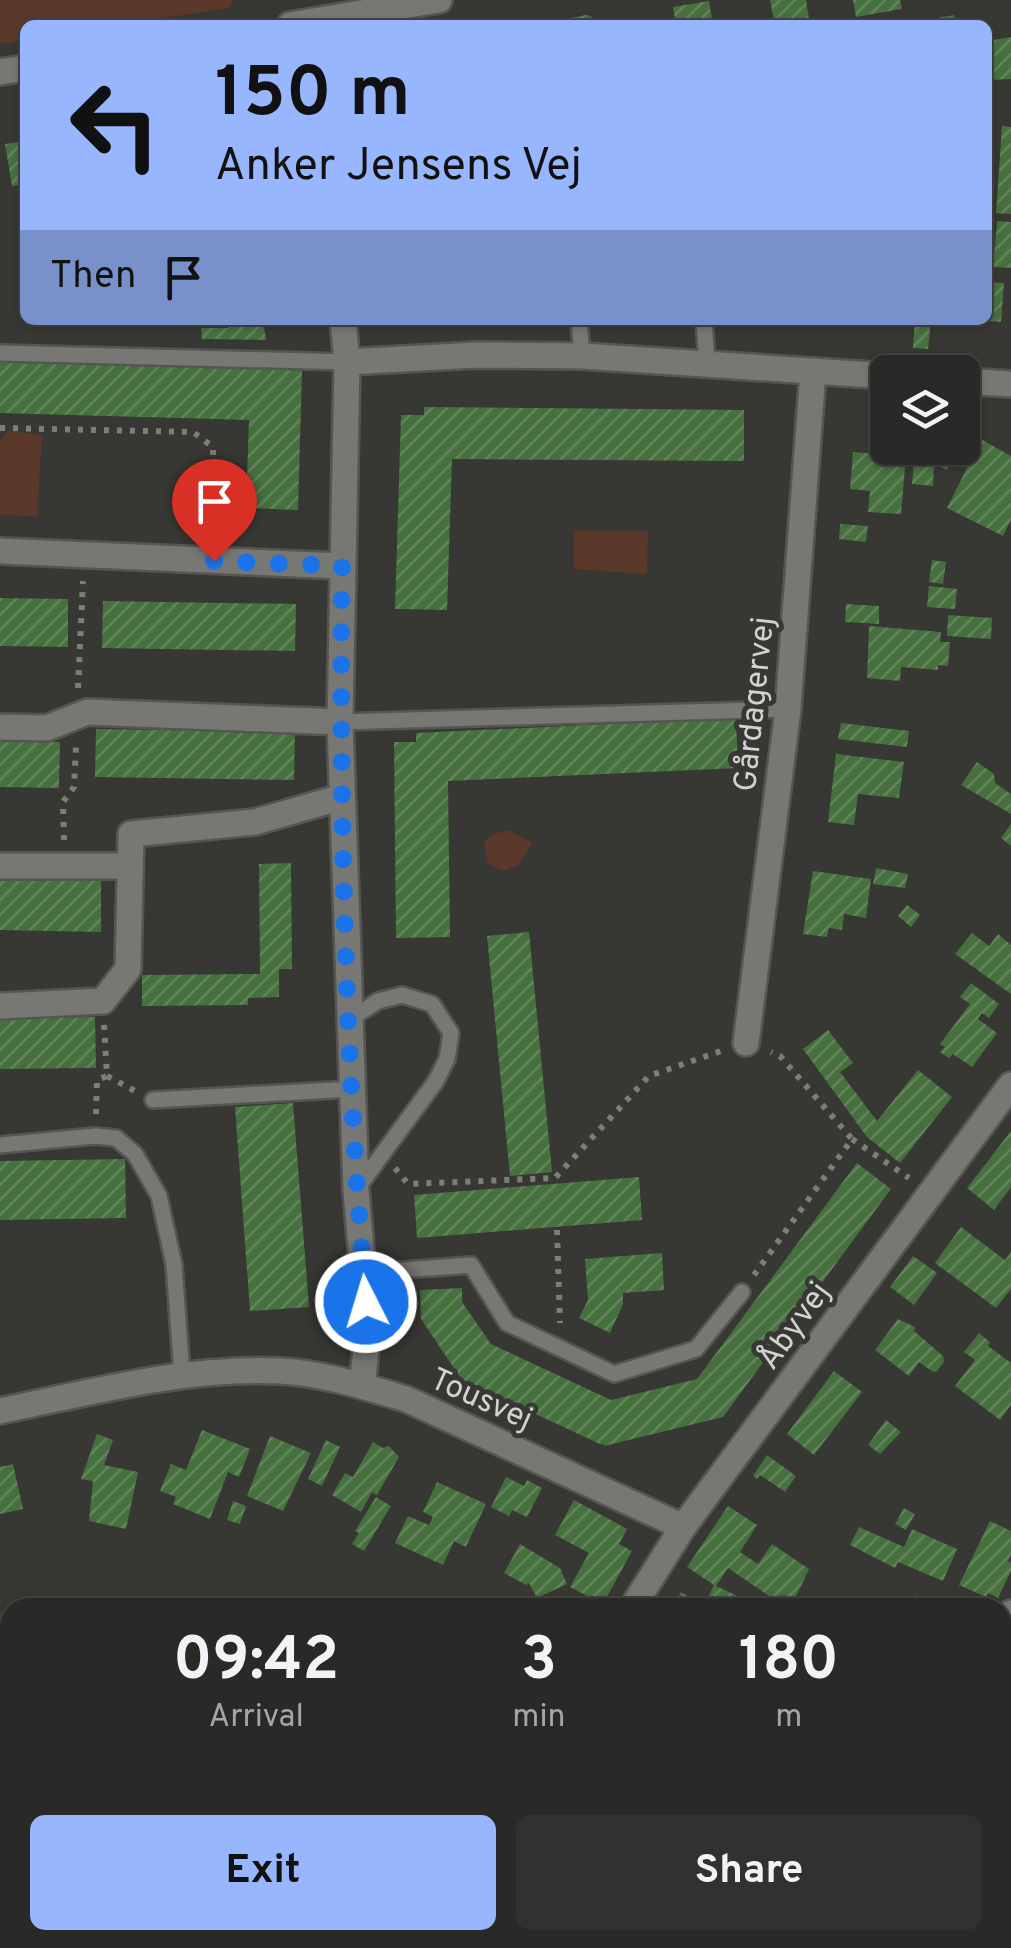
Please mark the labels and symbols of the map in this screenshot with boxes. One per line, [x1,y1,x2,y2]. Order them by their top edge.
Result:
pin [172,459,257,562]
street label: Gårdagervej [727,615,785,794]
position arrow [314,1250,418,1354]
street label: Åbyvej [750,1275,841,1379]
street label: Tousvej [423,1361,538,1441]

